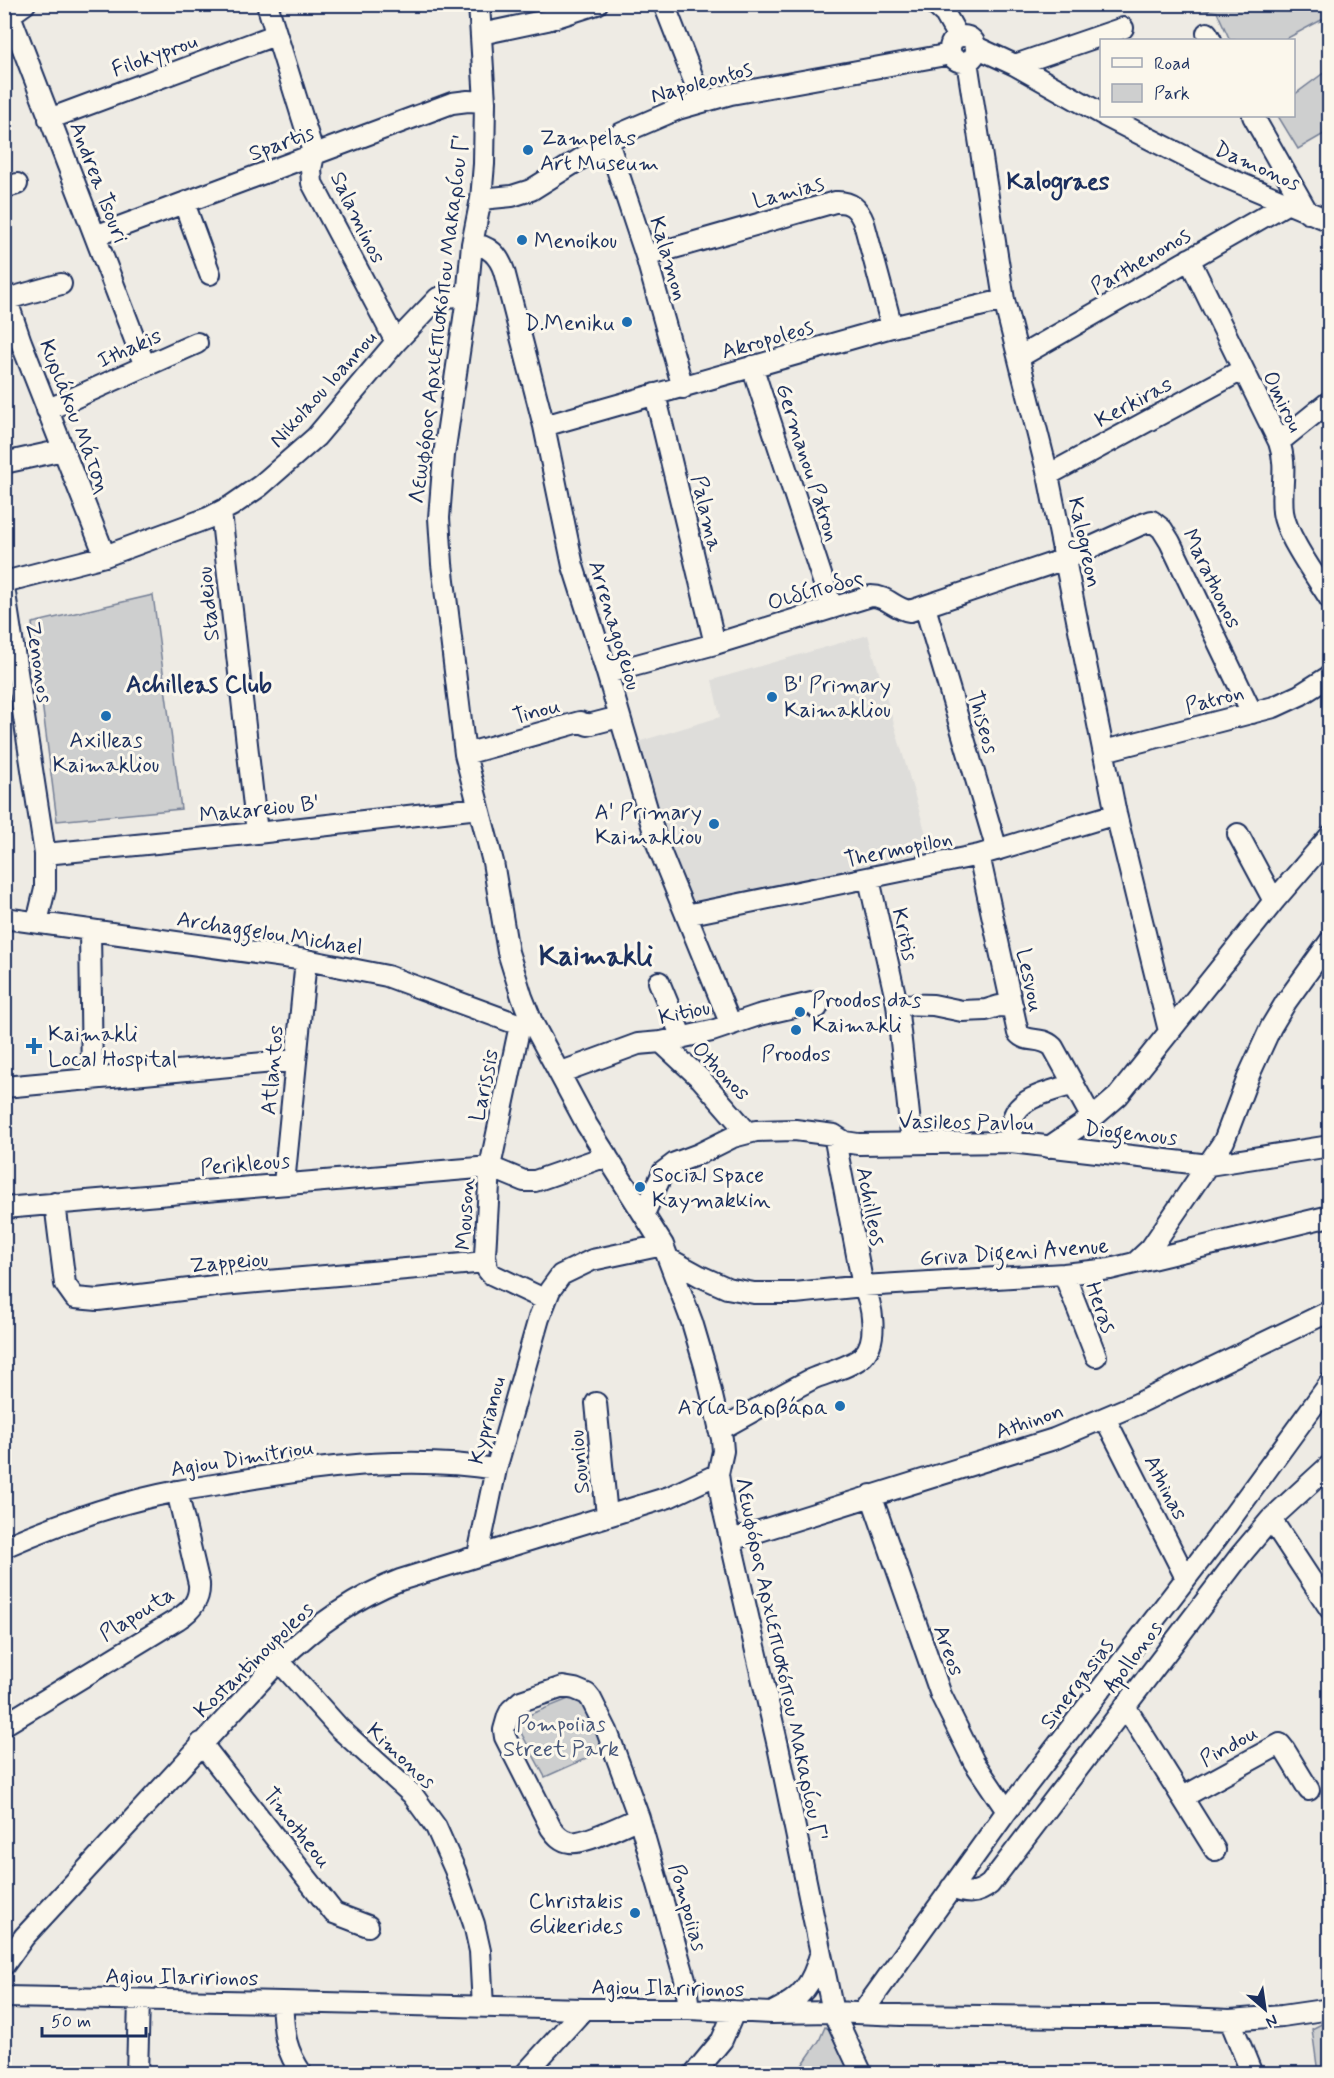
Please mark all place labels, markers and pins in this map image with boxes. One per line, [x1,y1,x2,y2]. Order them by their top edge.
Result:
place label: Zampelas Art Museum [540,125,659,178]
marker: Zampelas Art Museum [521,143,535,157]
place label: Menoikou [534,228,617,256]
marker: Menoikou [515,233,529,247]
place label: D.Meniku [525,310,615,338]
marker: D.Meniku [620,315,634,329]
place label: B' Primary Kaimakliou [784,672,891,725]
marker: B' Primary Kaimakliou [765,690,779,704]
marker: Axilleas Kaimakliou [99,709,113,723]
place label: Axilleas Kaimakliou [53,727,159,780]
place label: A' Primary Kaimakliou [595,799,702,852]
marker: A' Primary Kaimakliou [707,817,721,831]
place label: Proodos das Kaimakli [812,987,922,1040]
marker: Proodos das Kaimakli [793,1005,807,1019]
place label: Kaimakli Local Hospital [48,1021,177,1074]
marker: Proodos [789,1023,803,1037]
marker: Kaimakli Local Hospital [25,1037,43,1055]
place label: Proodos [762,1041,831,1069]
place label: Social Space Kaymakkin [652,1162,770,1215]
marker: Social Space Kaymakkin [633,1180,647,1194]
place label: Αγία Βαρβάρα [678,1394,828,1422]
marker: Αγία Βαρβάρα [833,1399,847,1413]
place label: Christakis Glikerides [528,1888,623,1941]
marker: Christakis Glikerides [628,1906,642,1920]

